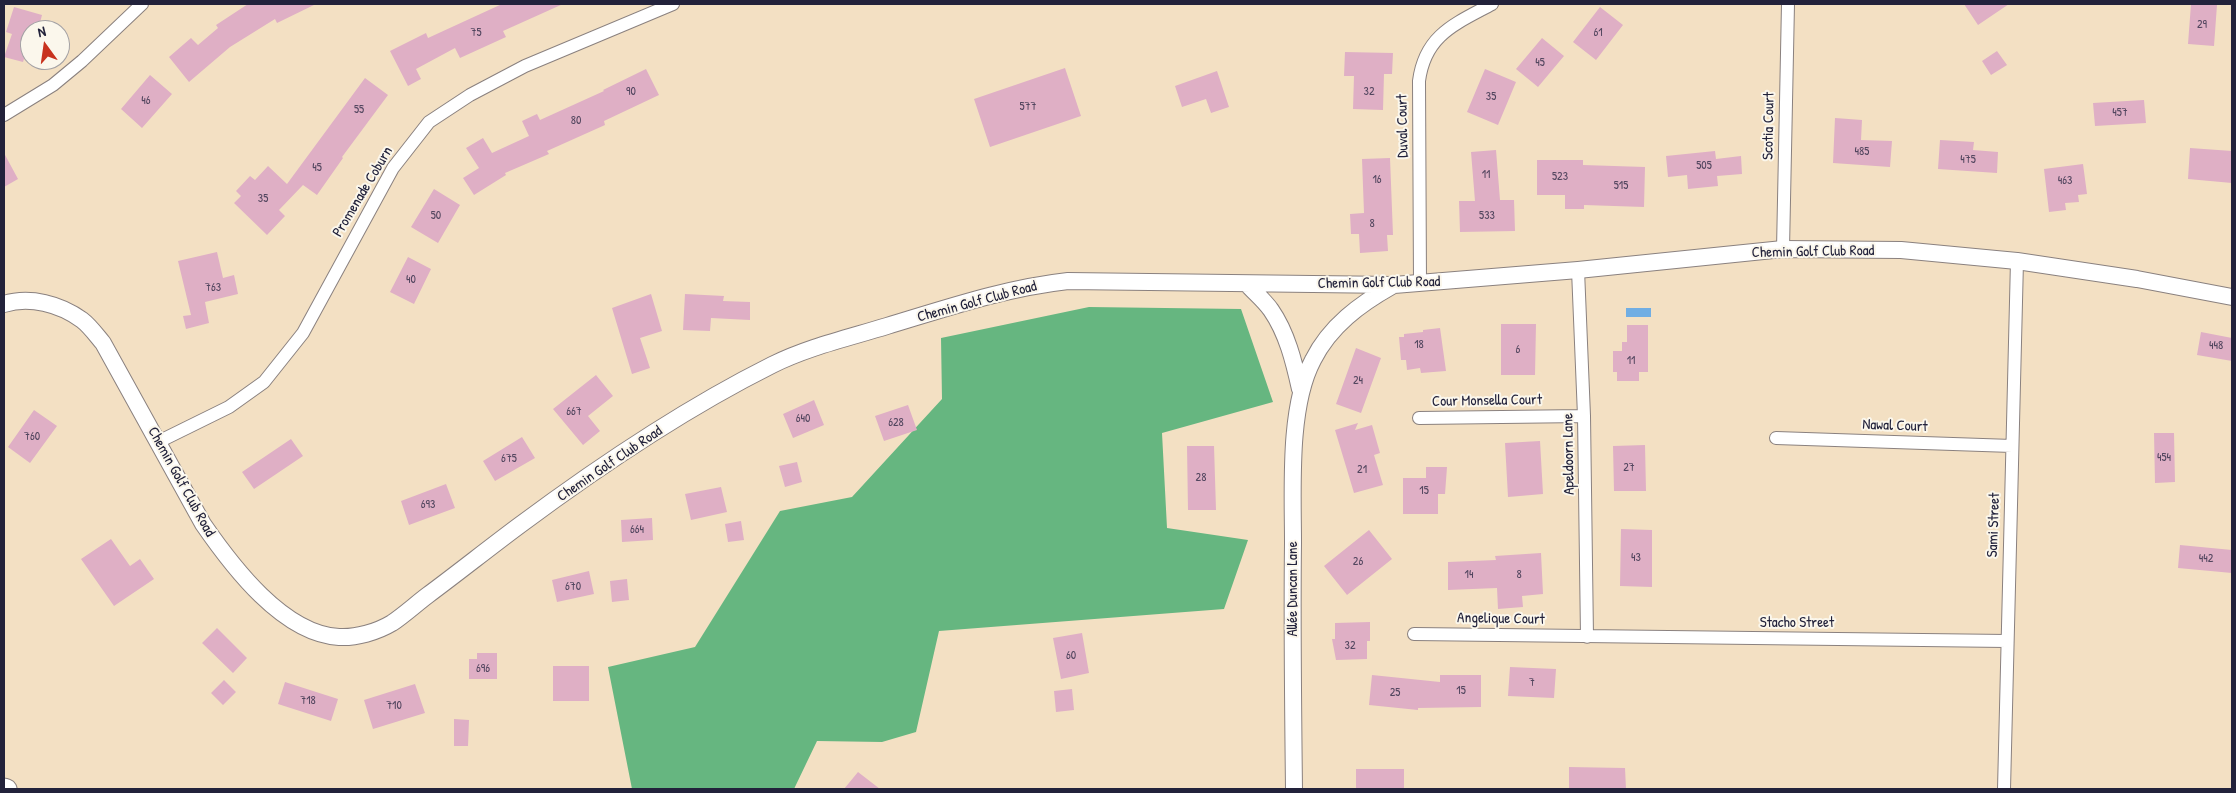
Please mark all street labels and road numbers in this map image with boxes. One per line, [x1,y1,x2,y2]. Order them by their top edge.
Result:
street label: Scotia Court [1759,92,1779,160]
street label: Duval Court [1393,94,1413,158]
street label: Promenade Coburn [329,144,397,240]
street label: Chemin Golf Club Road [1751,242,1875,262]
street label: Chemin Golf Club Road [1317,273,1441,293]
street label: Chemin Golf Club Road [915,277,1039,327]
street label: Cour Monsella Court [1432,391,1542,411]
street label: Apeldoorn Lane [1559,413,1579,495]
street label: Nawal Court [1862,416,1928,436]
street label: Chemin Golf Club Road [554,422,666,506]
street label: Chemin Golf Club Road [143,424,219,540]
street label: Sami Street [1984,492,2004,558]
street label: Allée Duncan Lane [1284,541,1302,637]
street label: Angelique Court [1457,609,1545,629]
street label: Stacho Street [1760,614,1834,632]

